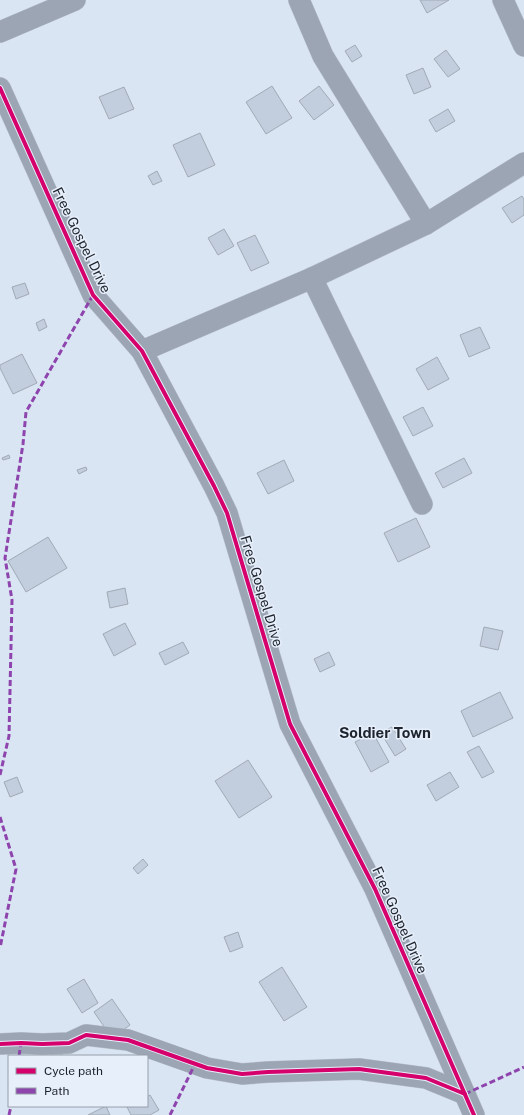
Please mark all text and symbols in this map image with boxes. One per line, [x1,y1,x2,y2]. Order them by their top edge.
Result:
street label: Free Gospel Drive [49,185,115,295]
street label: Free Gospel Drive [237,533,287,649]
district label: Soldier Town [339,724,431,741]
street label: Free Gospel Drive [369,864,431,976]
legend [8,1055,148,1107]
text: Cycle path [44,1064,103,1078]
text: Path [44,1084,70,1098]

